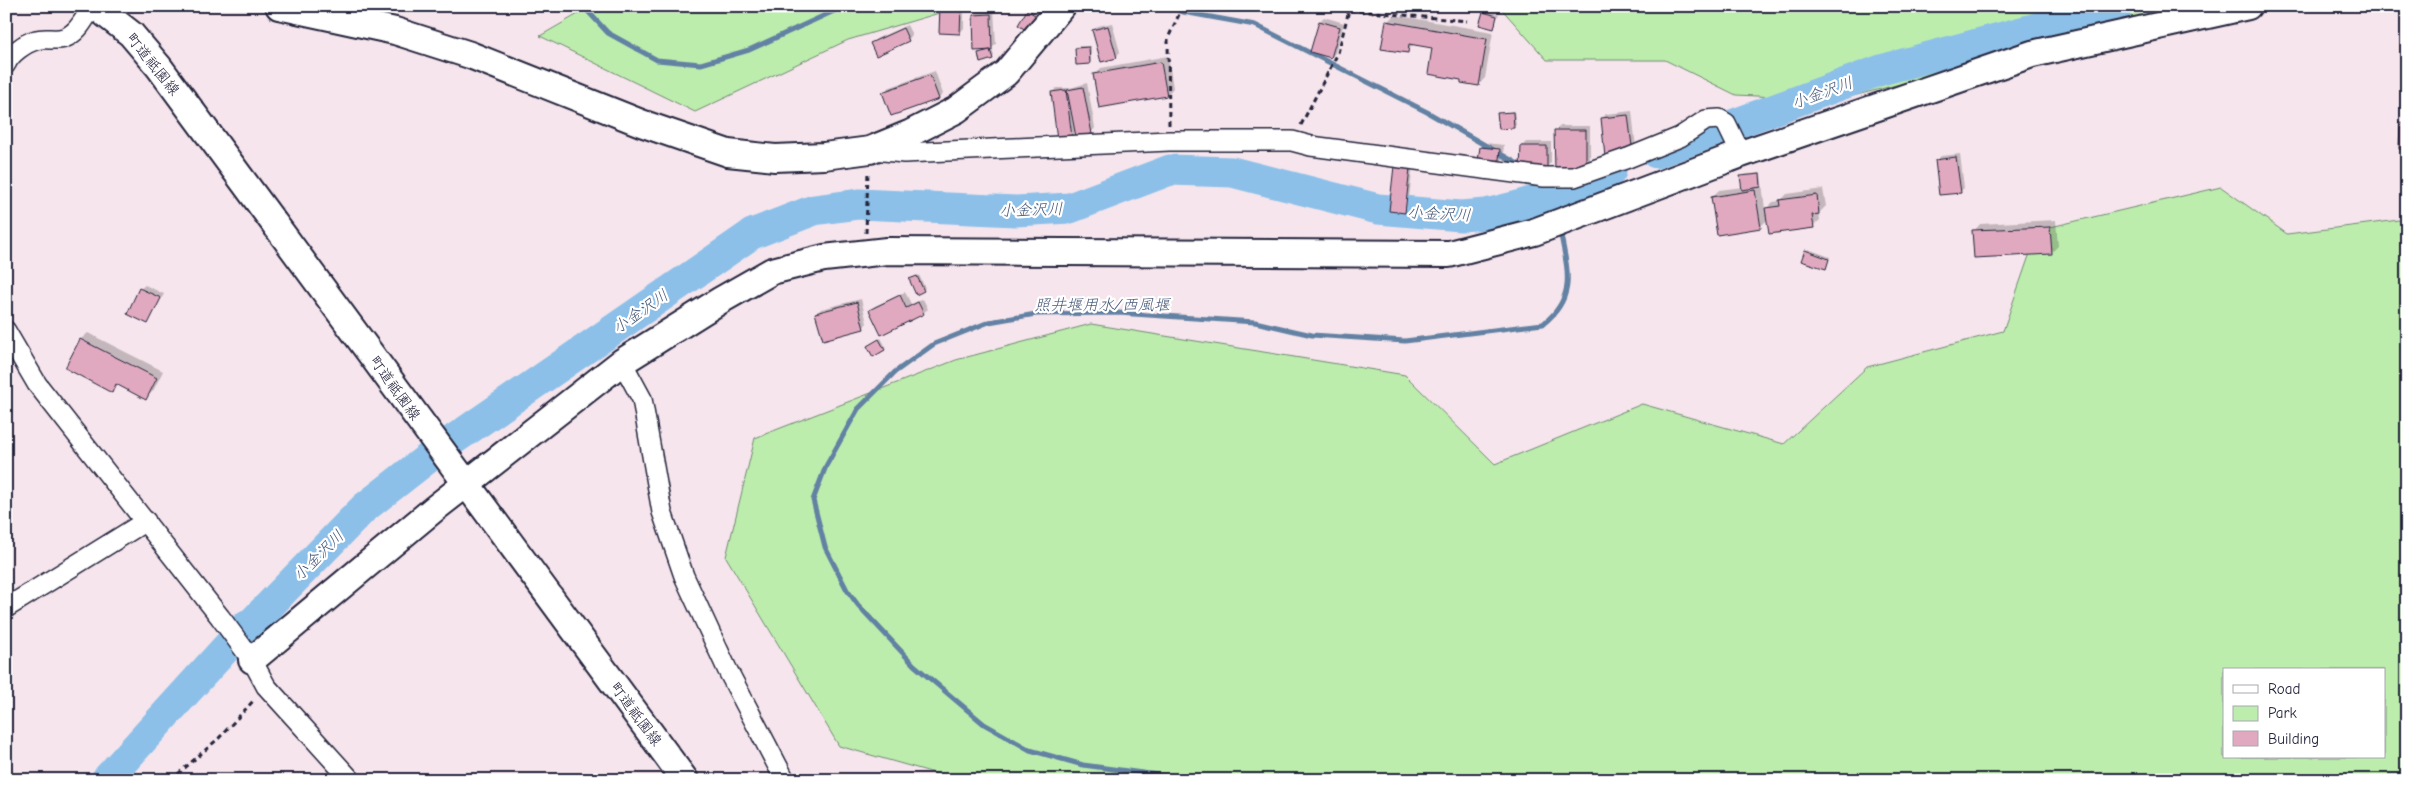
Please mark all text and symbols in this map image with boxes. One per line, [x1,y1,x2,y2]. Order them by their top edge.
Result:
street label: 町道祗園線 [122,29,184,99]
water label: 小金沢川 [1789,74,1855,112]
water label: 小金沢川 [999,200,1063,220]
water label: 小金沢川 [1407,203,1471,225]
water label: 小金沢川 [609,286,672,338]
water label: 照井堰用水/西風堰 [1034,296,1172,314]
street label: 町道祗園線 [366,352,424,424]
water label: 小金沢川 [290,527,348,585]
legend [2223,668,2386,758]
street label: 町道祗園線 [606,679,666,749]
text: Road [2268,680,2300,698]
text: Park [2268,704,2297,722]
text: Building [2268,730,2319,748]

